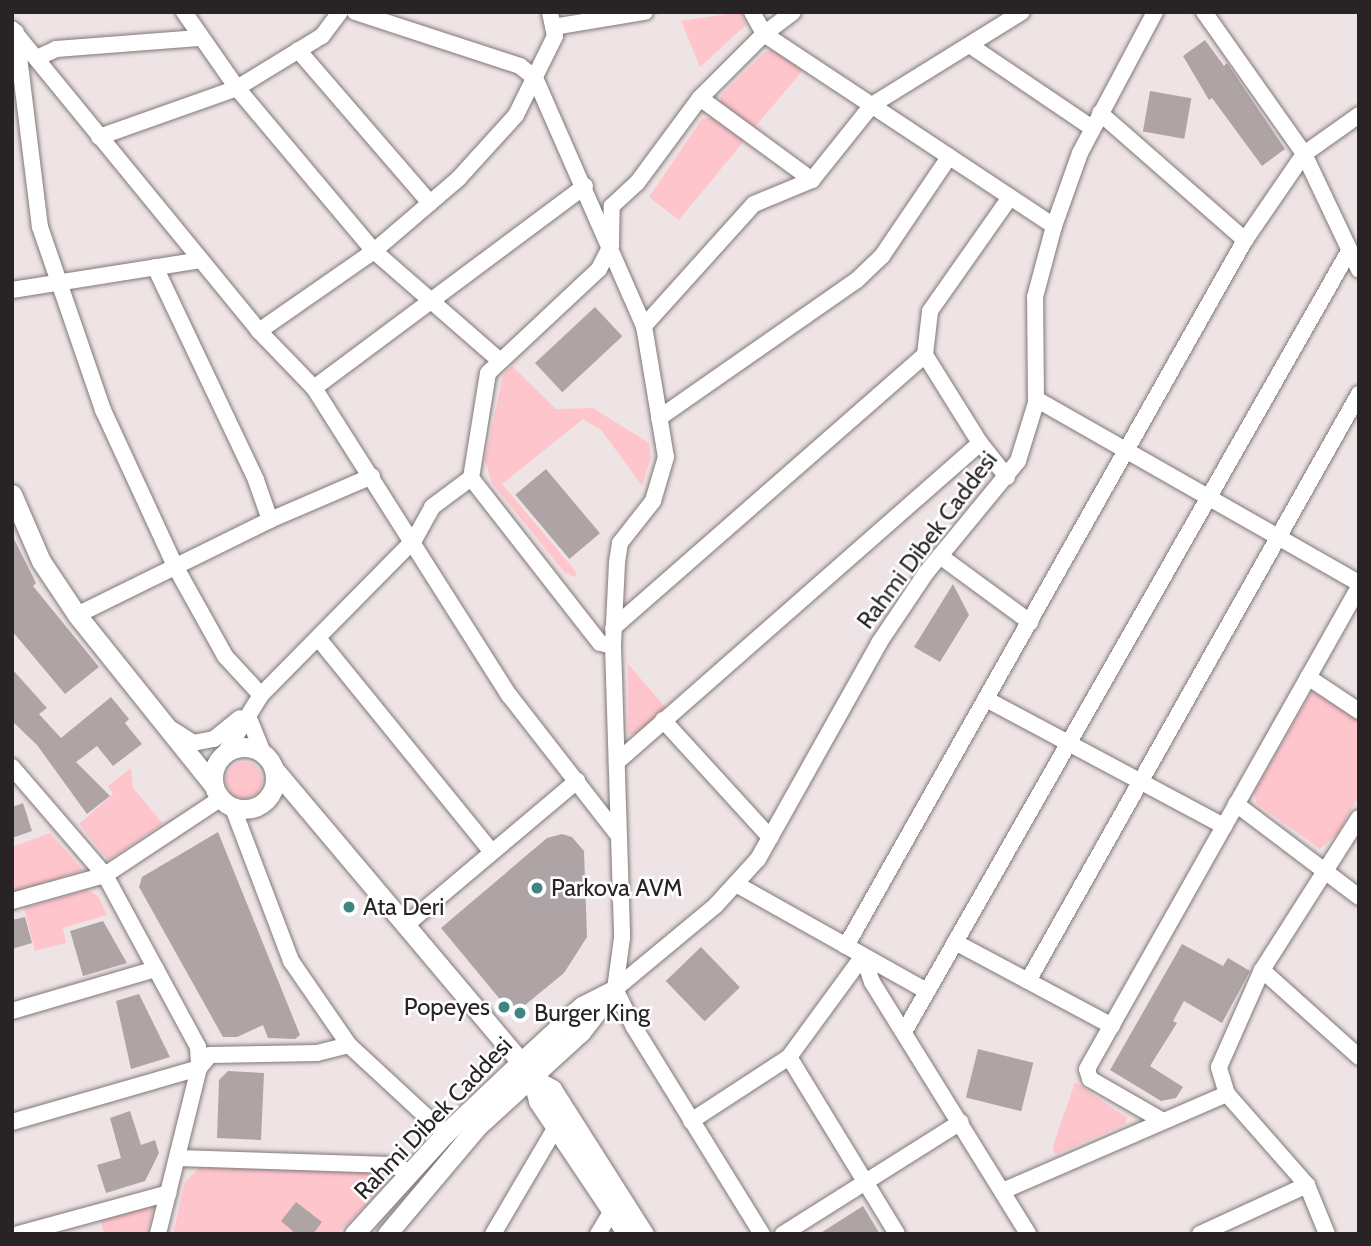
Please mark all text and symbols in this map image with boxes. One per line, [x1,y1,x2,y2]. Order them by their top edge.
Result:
street label: Rahmi Dibek Caddesi [851,446,1003,634]
place label: Parkova AVM [551,874,683,902]
marker: Parkova AVM [529,880,545,896]
place label: Ata Deri [363,893,444,921]
marker: Ata Deri [341,899,357,915]
place label: Popeyes [404,993,490,1021]
marker: Popeyes [496,999,512,1015]
place label: Burger King [534,999,650,1027]
marker: Burger King [512,1005,528,1021]
street label: Rahmi Dibek Caddesi [348,1031,518,1205]

